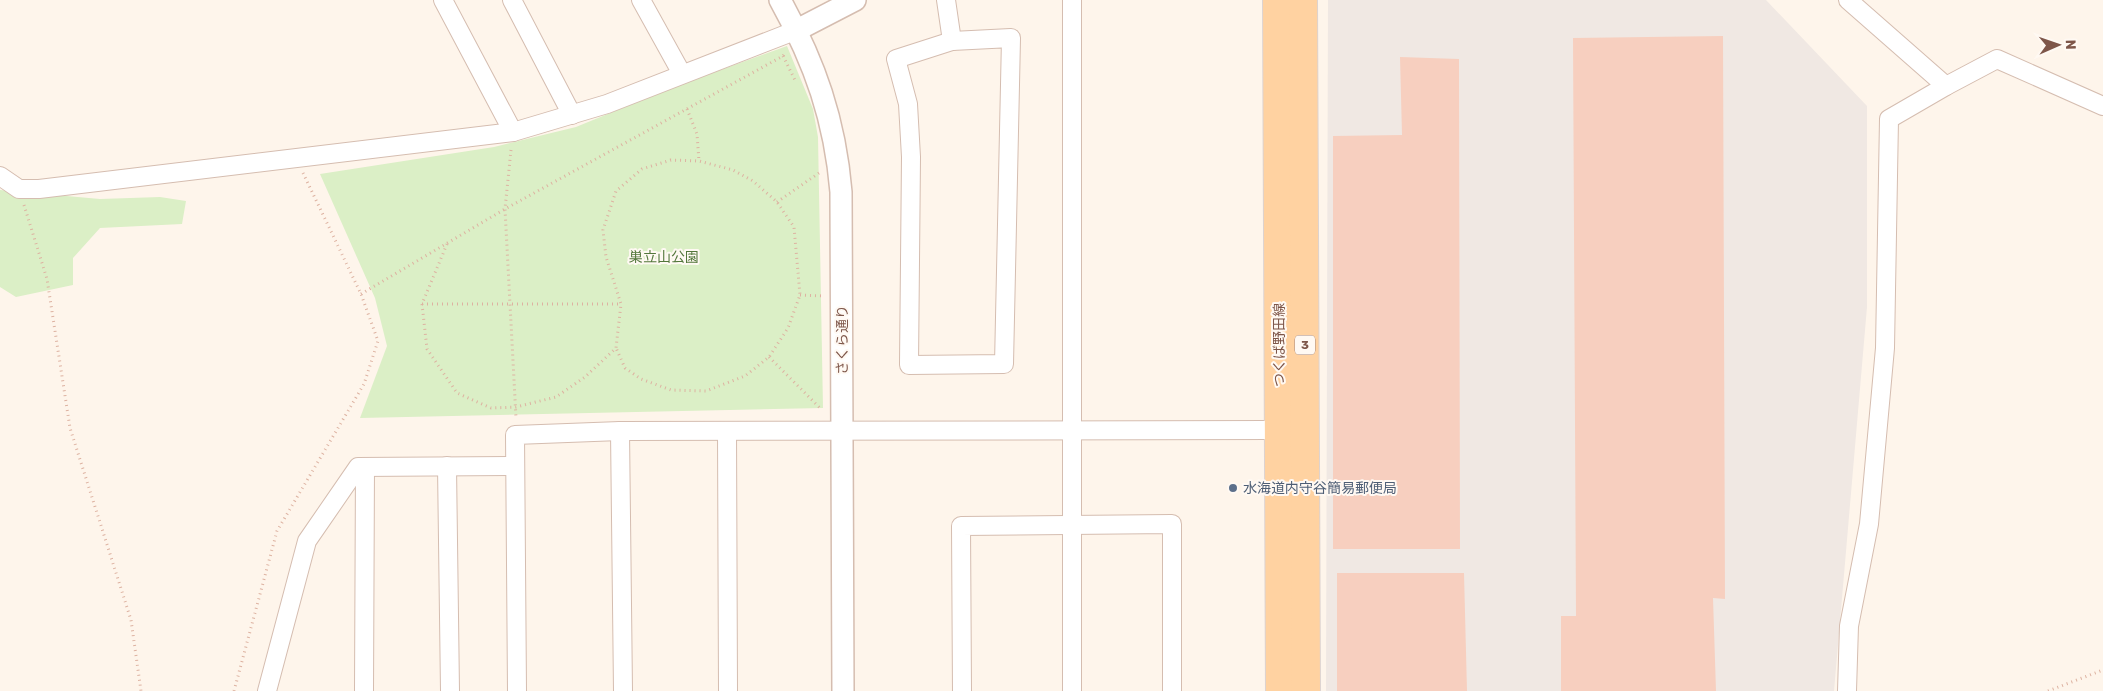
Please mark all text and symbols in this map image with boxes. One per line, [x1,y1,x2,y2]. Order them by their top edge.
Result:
north arrow [2033,20,2083,70]
text: N [2062,39,2079,50]
park label: 巣立山公園 [629,249,699,266]
street label: つくば野田線 [1271,303,1288,387]
street label: さくら通り [834,305,851,375]
road number: 3 [1295,336,1315,354]
place label: 水海道内守谷簡易郵便局 [1243,480,1397,497]
marker: 水海道内守谷簡易郵便局 [1227,482,1239,494]

